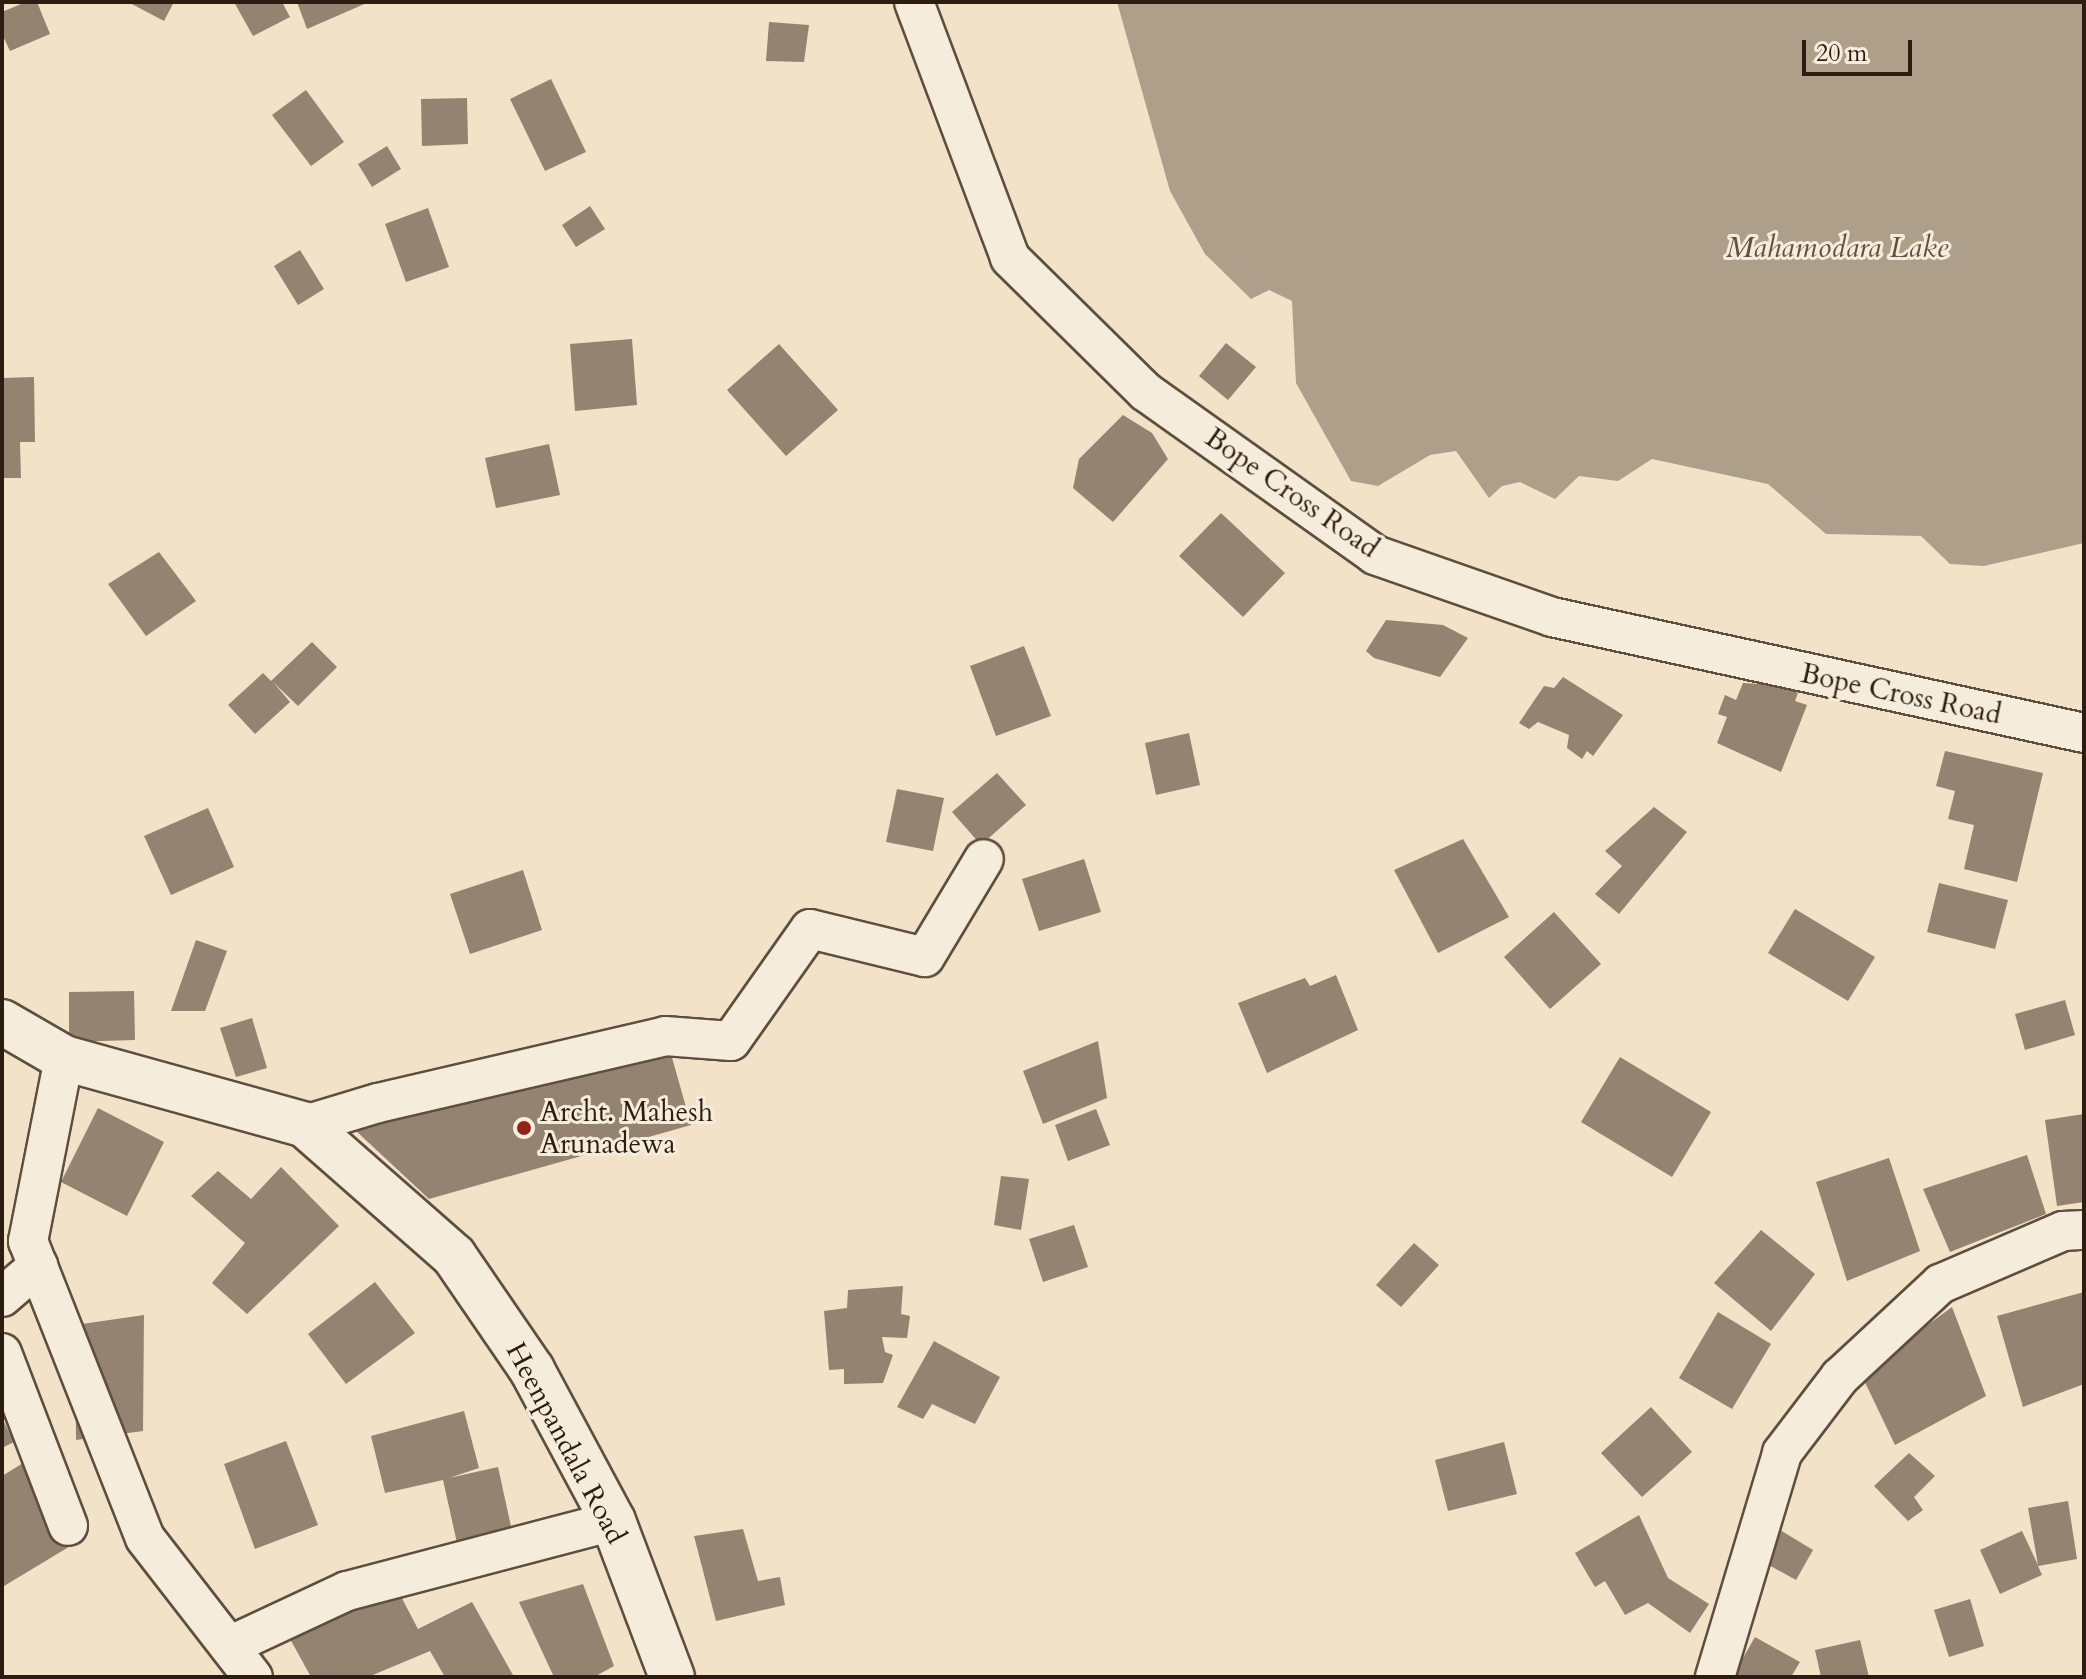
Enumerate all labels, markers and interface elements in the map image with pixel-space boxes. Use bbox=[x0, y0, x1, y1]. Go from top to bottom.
scale bar bbox=[1806, 24, 1916, 74]
text: 20 m bbox=[1816, 37, 1867, 70]
water label: Mahamodara Lake bbox=[1726, 230, 1948, 266]
street label: Bope Cross Road bbox=[1199, 421, 1385, 565]
street label: Bope Cross Road bbox=[1798, 656, 2004, 732]
place label: Archt. Mahesh Arunadewa bbox=[540, 1095, 713, 1161]
marker: Archt. Mahesh Arunadewa bbox=[515, 1119, 533, 1137]
street label: Heenpandala Road bbox=[499, 1337, 633, 1549]

